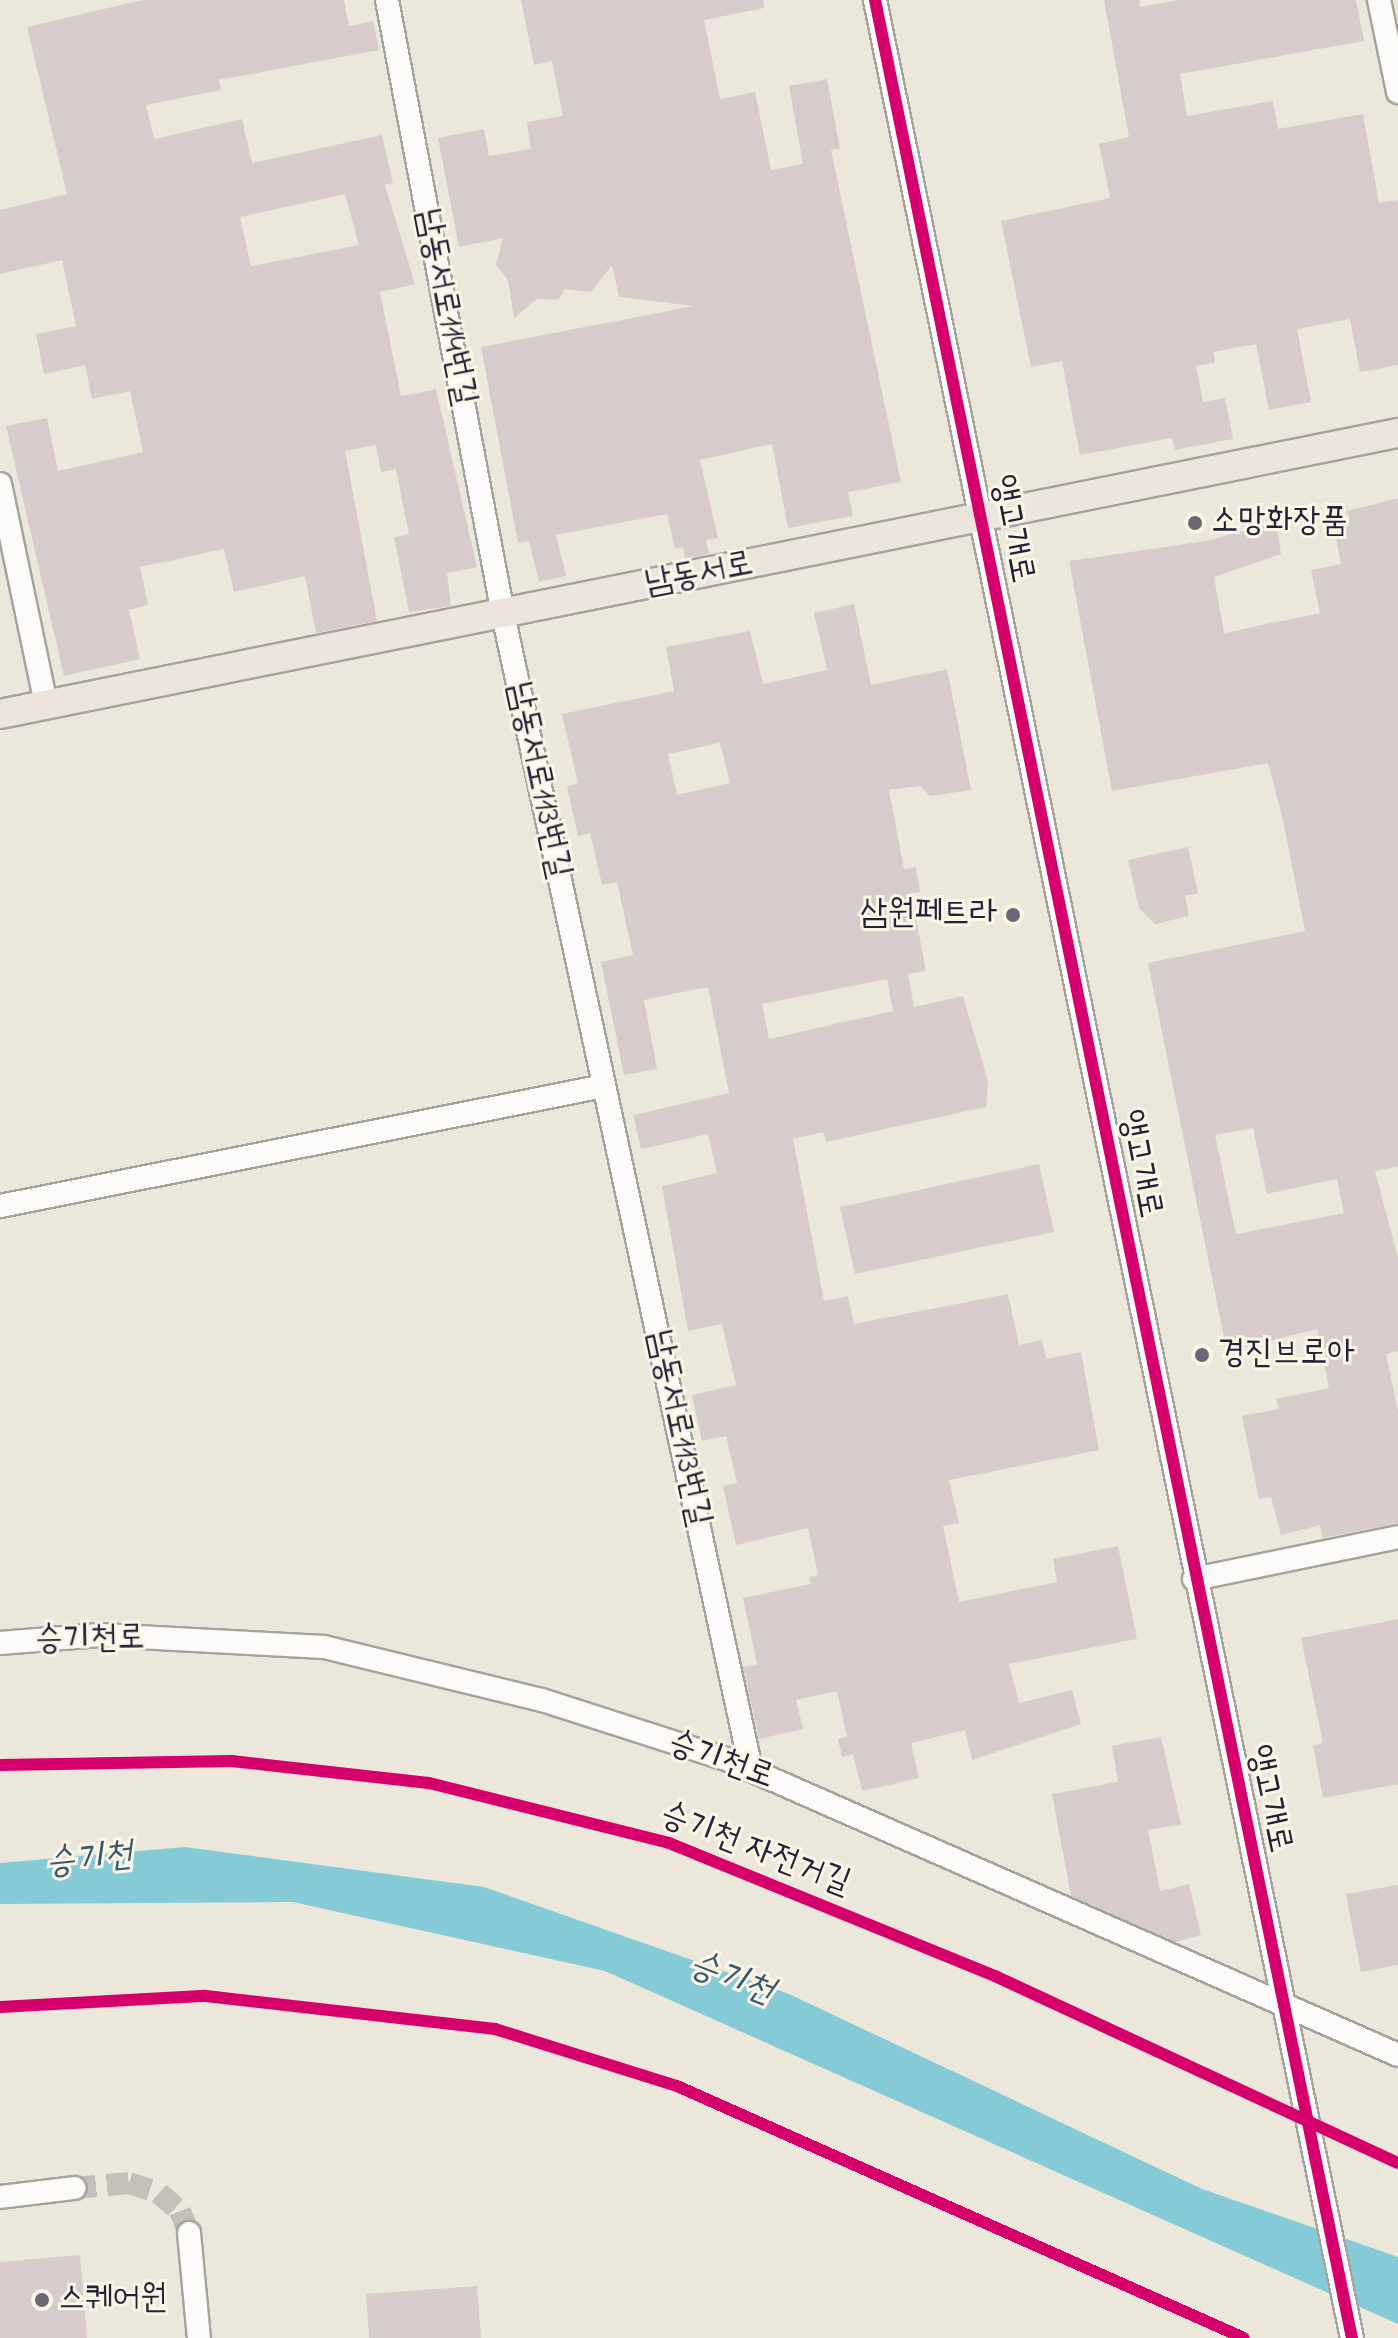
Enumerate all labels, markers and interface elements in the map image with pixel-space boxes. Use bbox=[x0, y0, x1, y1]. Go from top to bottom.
street label: 남동서로114번길 bbox=[406, 205, 484, 409]
street label: 앵고개로 bbox=[981, 471, 1041, 587]
place label: 소망화장품 bbox=[1211, 503, 1348, 543]
marker: 소망화장품 bbox=[1186, 514, 1204, 532]
street label: 남동서로 bbox=[641, 545, 757, 605]
street label: 남동서로113번길 bbox=[497, 678, 579, 882]
place label: 삼원페트라 bbox=[860, 895, 997, 935]
marker: 삼원페트라 bbox=[1004, 906, 1022, 924]
street label: 앵고개로 bbox=[1109, 1106, 1169, 1222]
street label: 남동서로113번길 bbox=[637, 1326, 719, 1530]
place label: 경진브로아 bbox=[1218, 1335, 1355, 1375]
marker: 경진브로아 bbox=[1193, 1346, 1211, 1364]
street label: 승기천로 bbox=[35, 1619, 145, 1661]
street label: 승기천로 bbox=[663, 1723, 779, 1799]
street label: 앵고개로 bbox=[1237, 1741, 1299, 1857]
street label: 승기천 자전거길 bbox=[654, 1795, 856, 1905]
water label: 승기천 bbox=[44, 1834, 134, 1886]
water label: 승기천 bbox=[683, 1943, 779, 2015]
place label: 스퀘어원 bbox=[58, 2280, 167, 2320]
marker: 스퀘어원 bbox=[33, 2291, 51, 2309]

